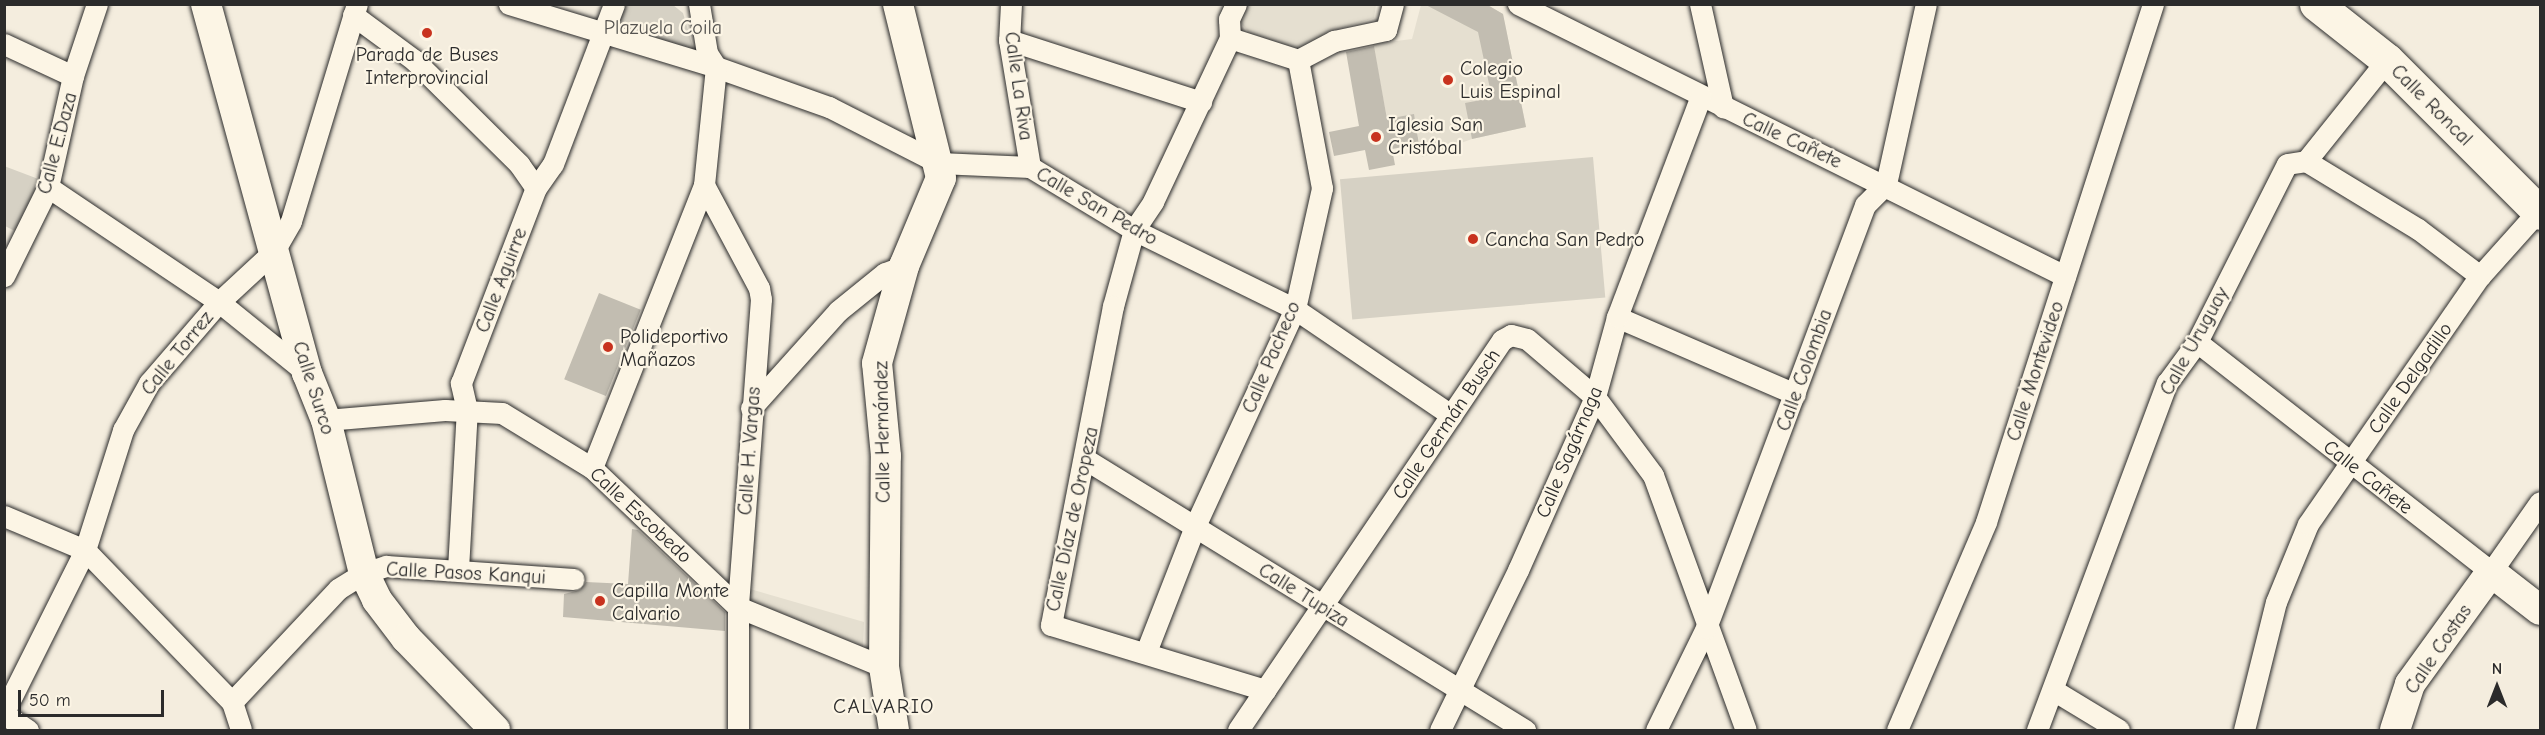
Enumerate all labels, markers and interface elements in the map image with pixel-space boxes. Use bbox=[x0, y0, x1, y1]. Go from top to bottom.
park label: Plazuela Coila bbox=[604, 15, 722, 39]
marker: Parada de Buses Interprovincial bbox=[420, 26, 434, 40]
street label: Calle La Riva bbox=[999, 30, 1039, 142]
place label: Parada de Buses Interprovincial bbox=[356, 42, 498, 89]
place label: Colegio Luis Espinal bbox=[1460, 56, 1561, 103]
street label: Calle Roncal bbox=[2386, 59, 2478, 151]
marker: Colegio Luis Espinal bbox=[1441, 73, 1455, 87]
street label: Calle E.Daza bbox=[32, 89, 82, 197]
street label: Calle Cañete bbox=[1738, 107, 1846, 173]
place label: Iglesia San Cristóbal bbox=[1388, 113, 1483, 160]
marker: Iglesia San Cristóbal bbox=[1369, 130, 1383, 144]
street label: Calle San Pedro bbox=[1032, 162, 1162, 250]
street label: Calle Aguirre bbox=[470, 224, 532, 336]
place label: Cancha San Pedro bbox=[1485, 227, 1644, 251]
marker: Cancha San Pedro bbox=[1466, 232, 1480, 246]
street label: Calle Uruguay bbox=[2154, 283, 2234, 399]
street label: Calle Pacheco bbox=[1237, 297, 1305, 417]
street label: Calle Montevideo bbox=[2001, 298, 2069, 444]
street label: Calle Torrez bbox=[136, 306, 218, 400]
street label: Calle Colombia bbox=[1771, 306, 1837, 434]
street label: Calle Delgadillo bbox=[2363, 318, 2457, 438]
place label: Polideportivo Mañazos bbox=[620, 324, 728, 371]
street label: Calle Surco bbox=[288, 338, 340, 438]
marker: Polideportivo Mañazos bbox=[601, 340, 615, 354]
street label: Calle Germán Busch bbox=[1387, 344, 1505, 504]
street label: Calle Hernández bbox=[869, 361, 895, 503]
street label: Calle Sagárnaga bbox=[1530, 383, 1608, 521]
street label: Calle H. Vargas bbox=[733, 386, 765, 516]
street label: Calle Díaz de Oropeza bbox=[1041, 424, 1103, 614]
street label: Calle Cañete bbox=[2318, 435, 2418, 519]
street label: Calle Escobedo bbox=[585, 462, 697, 568]
street label: Calle Pasos Kanqui bbox=[385, 557, 547, 589]
street label: Calle Tupiza bbox=[1254, 558, 1354, 632]
place label: Capilla Monte Calvario bbox=[612, 578, 729, 625]
marker: Capilla Monte Calvario bbox=[593, 594, 607, 608]
street label: Calle Costas bbox=[2399, 600, 2477, 698]
north arrow bbox=[2467, 657, 2527, 717]
text: N bbox=[2492, 660, 2502, 678]
scale bar bbox=[21, 678, 166, 716]
text: 50 m bbox=[29, 690, 71, 711]
district label: CALVARIO bbox=[833, 693, 935, 719]

